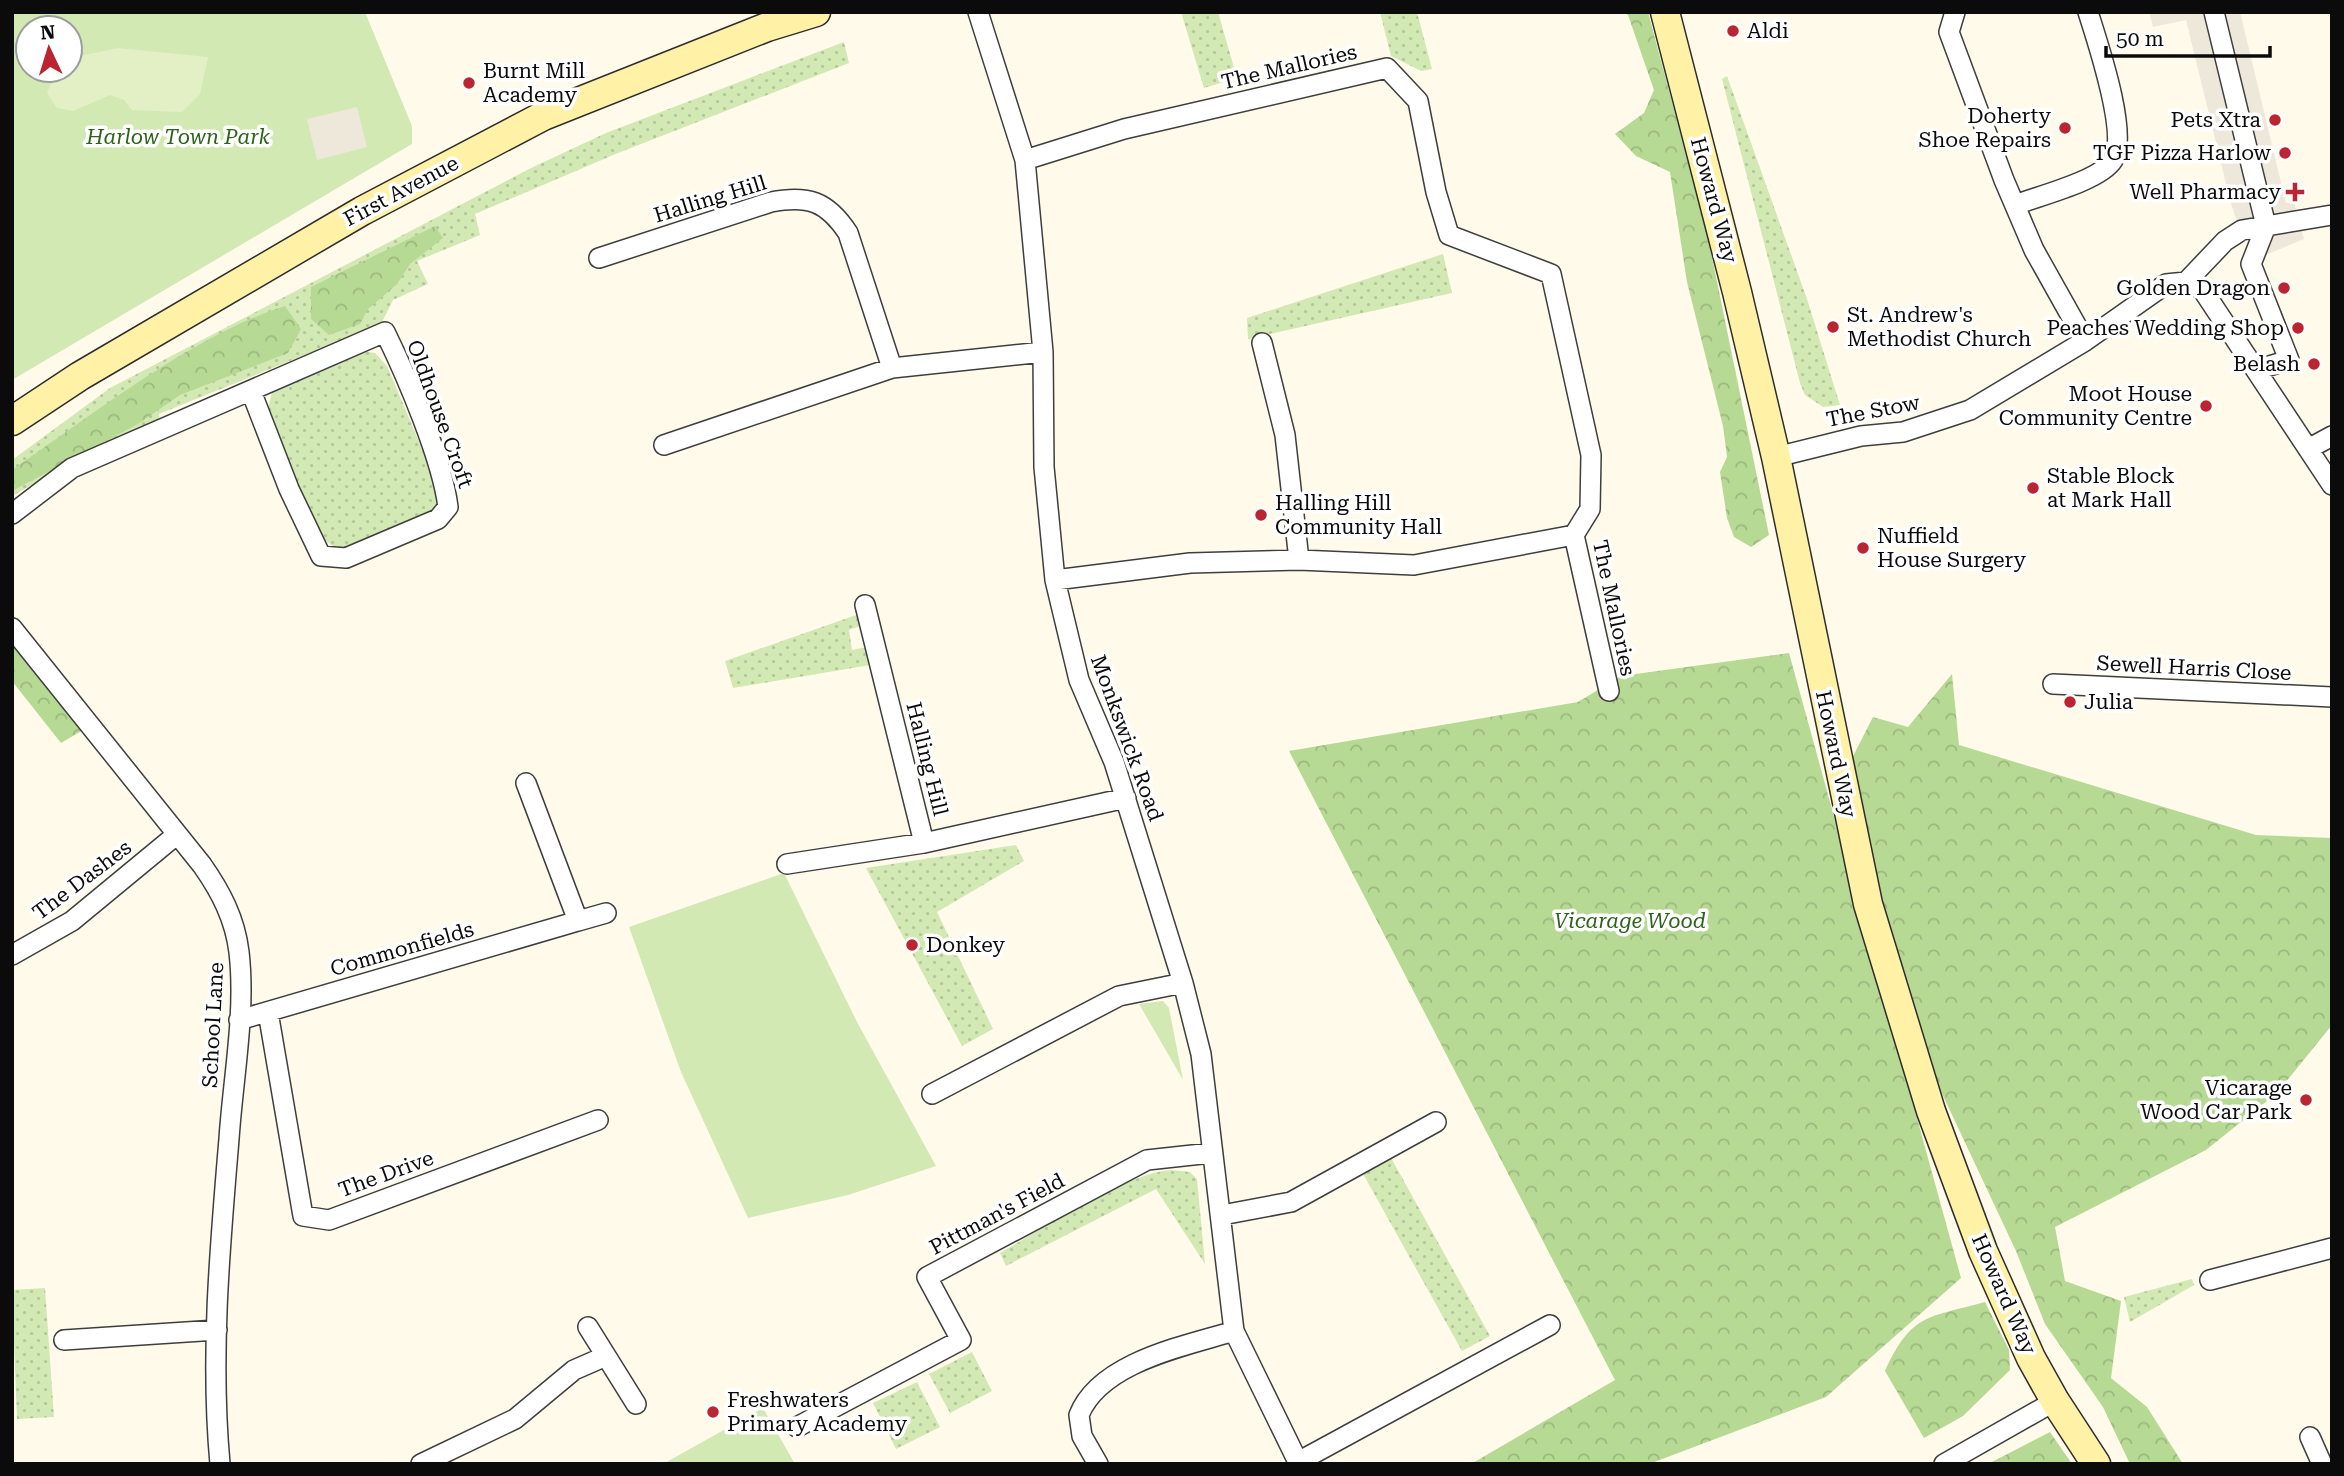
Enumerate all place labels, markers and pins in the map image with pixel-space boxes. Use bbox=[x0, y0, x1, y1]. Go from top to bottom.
place label: Aldi bbox=[1747, 19, 1789, 43]
marker: Aldi bbox=[1725, 23, 1741, 39]
place label: Burnt Mill Academy bbox=[483, 59, 585, 107]
marker: Burnt Mill Academy bbox=[461, 75, 477, 91]
place label: Doherty Shoe Repairs bbox=[1919, 104, 2052, 152]
place label: Pets Xtra bbox=[2171, 108, 2262, 132]
marker: Pets Xtra bbox=[2267, 112, 2283, 128]
marker: Doherty Shoe Repairs bbox=[2057, 120, 2073, 136]
place label: TGF Pizza Harlow bbox=[2093, 141, 2272, 165]
marker: TGF Pizza Harlow bbox=[2277, 145, 2293, 161]
place label: Well Pharmacy bbox=[2129, 180, 2282, 204]
marker: Well Pharmacy bbox=[2287, 184, 2303, 200]
place label: Golden Dragon bbox=[2116, 276, 2270, 300]
marker: Golden Dragon bbox=[2276, 280, 2292, 296]
place label: St. Andrew's Methodist Church bbox=[1847, 303, 2032, 351]
place label: Peaches Wedding Shop bbox=[2046, 316, 2284, 340]
marker: St. Andrew's Methodist Church bbox=[1825, 319, 1841, 335]
marker: Peaches Wedding Shop bbox=[2290, 320, 2306, 336]
place label: Belash bbox=[2233, 352, 2300, 376]
marker: Belash bbox=[2306, 356, 2322, 372]
place label: Moot House Community Centre bbox=[1999, 382, 2192, 430]
marker: Moot House Community Centre bbox=[2198, 398, 2214, 414]
place label: Stable Block at Mark Hall bbox=[2047, 464, 2174, 512]
marker: Stable Block at Mark Hall bbox=[2025, 480, 2041, 496]
place label: Halling Hill Community Hall bbox=[1275, 491, 1442, 539]
marker: Halling Hill Community Hall bbox=[1253, 507, 1269, 523]
place label: Nuffield House Surgery bbox=[1877, 524, 2026, 572]
marker: Nuffield House Surgery bbox=[1855, 540, 1871, 556]
place label: Julia bbox=[2084, 690, 2134, 714]
marker: Julia bbox=[2062, 694, 2078, 710]
place label: Donkey bbox=[926, 933, 1005, 957]
marker: Donkey bbox=[904, 937, 920, 953]
place label: Vicarage Wood Car Park bbox=[2140, 1076, 2292, 1124]
marker: Vicarage Wood Car Park bbox=[2298, 1092, 2314, 1108]
place label: Freshwaters Primary Academy bbox=[727, 1388, 908, 1436]
marker: Freshwaters Primary Academy bbox=[705, 1404, 721, 1420]

